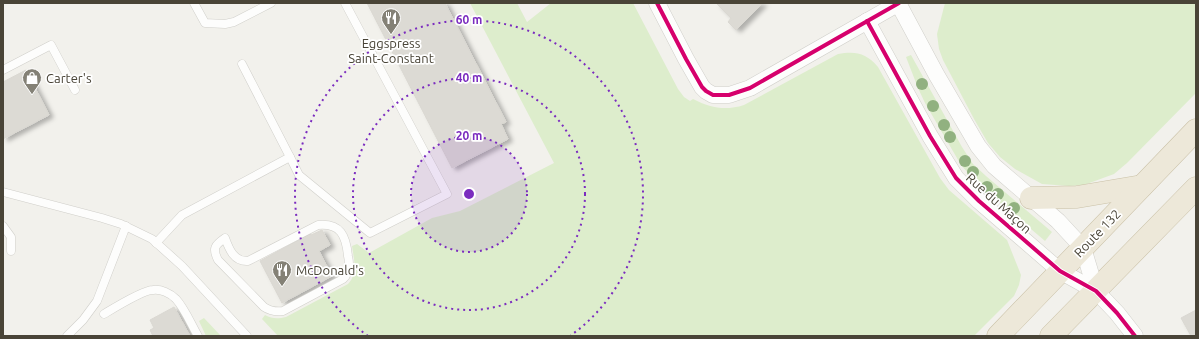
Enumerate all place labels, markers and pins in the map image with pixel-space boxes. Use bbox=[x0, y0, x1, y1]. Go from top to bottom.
restaurant icon: Eggspress Saint-Constant bbox=[380, 7, 402, 35]
place label: Eggspress Saint-Constant bbox=[348, 36, 434, 65]
shop icon: Carter's bbox=[21, 67, 43, 95]
place label: Carter's bbox=[46, 71, 92, 85]
centre of rings bbox=[462, 187, 476, 201]
restaurant icon: McDonald's bbox=[271, 259, 293, 287]
place label: McDonald's bbox=[296, 263, 364, 277]

